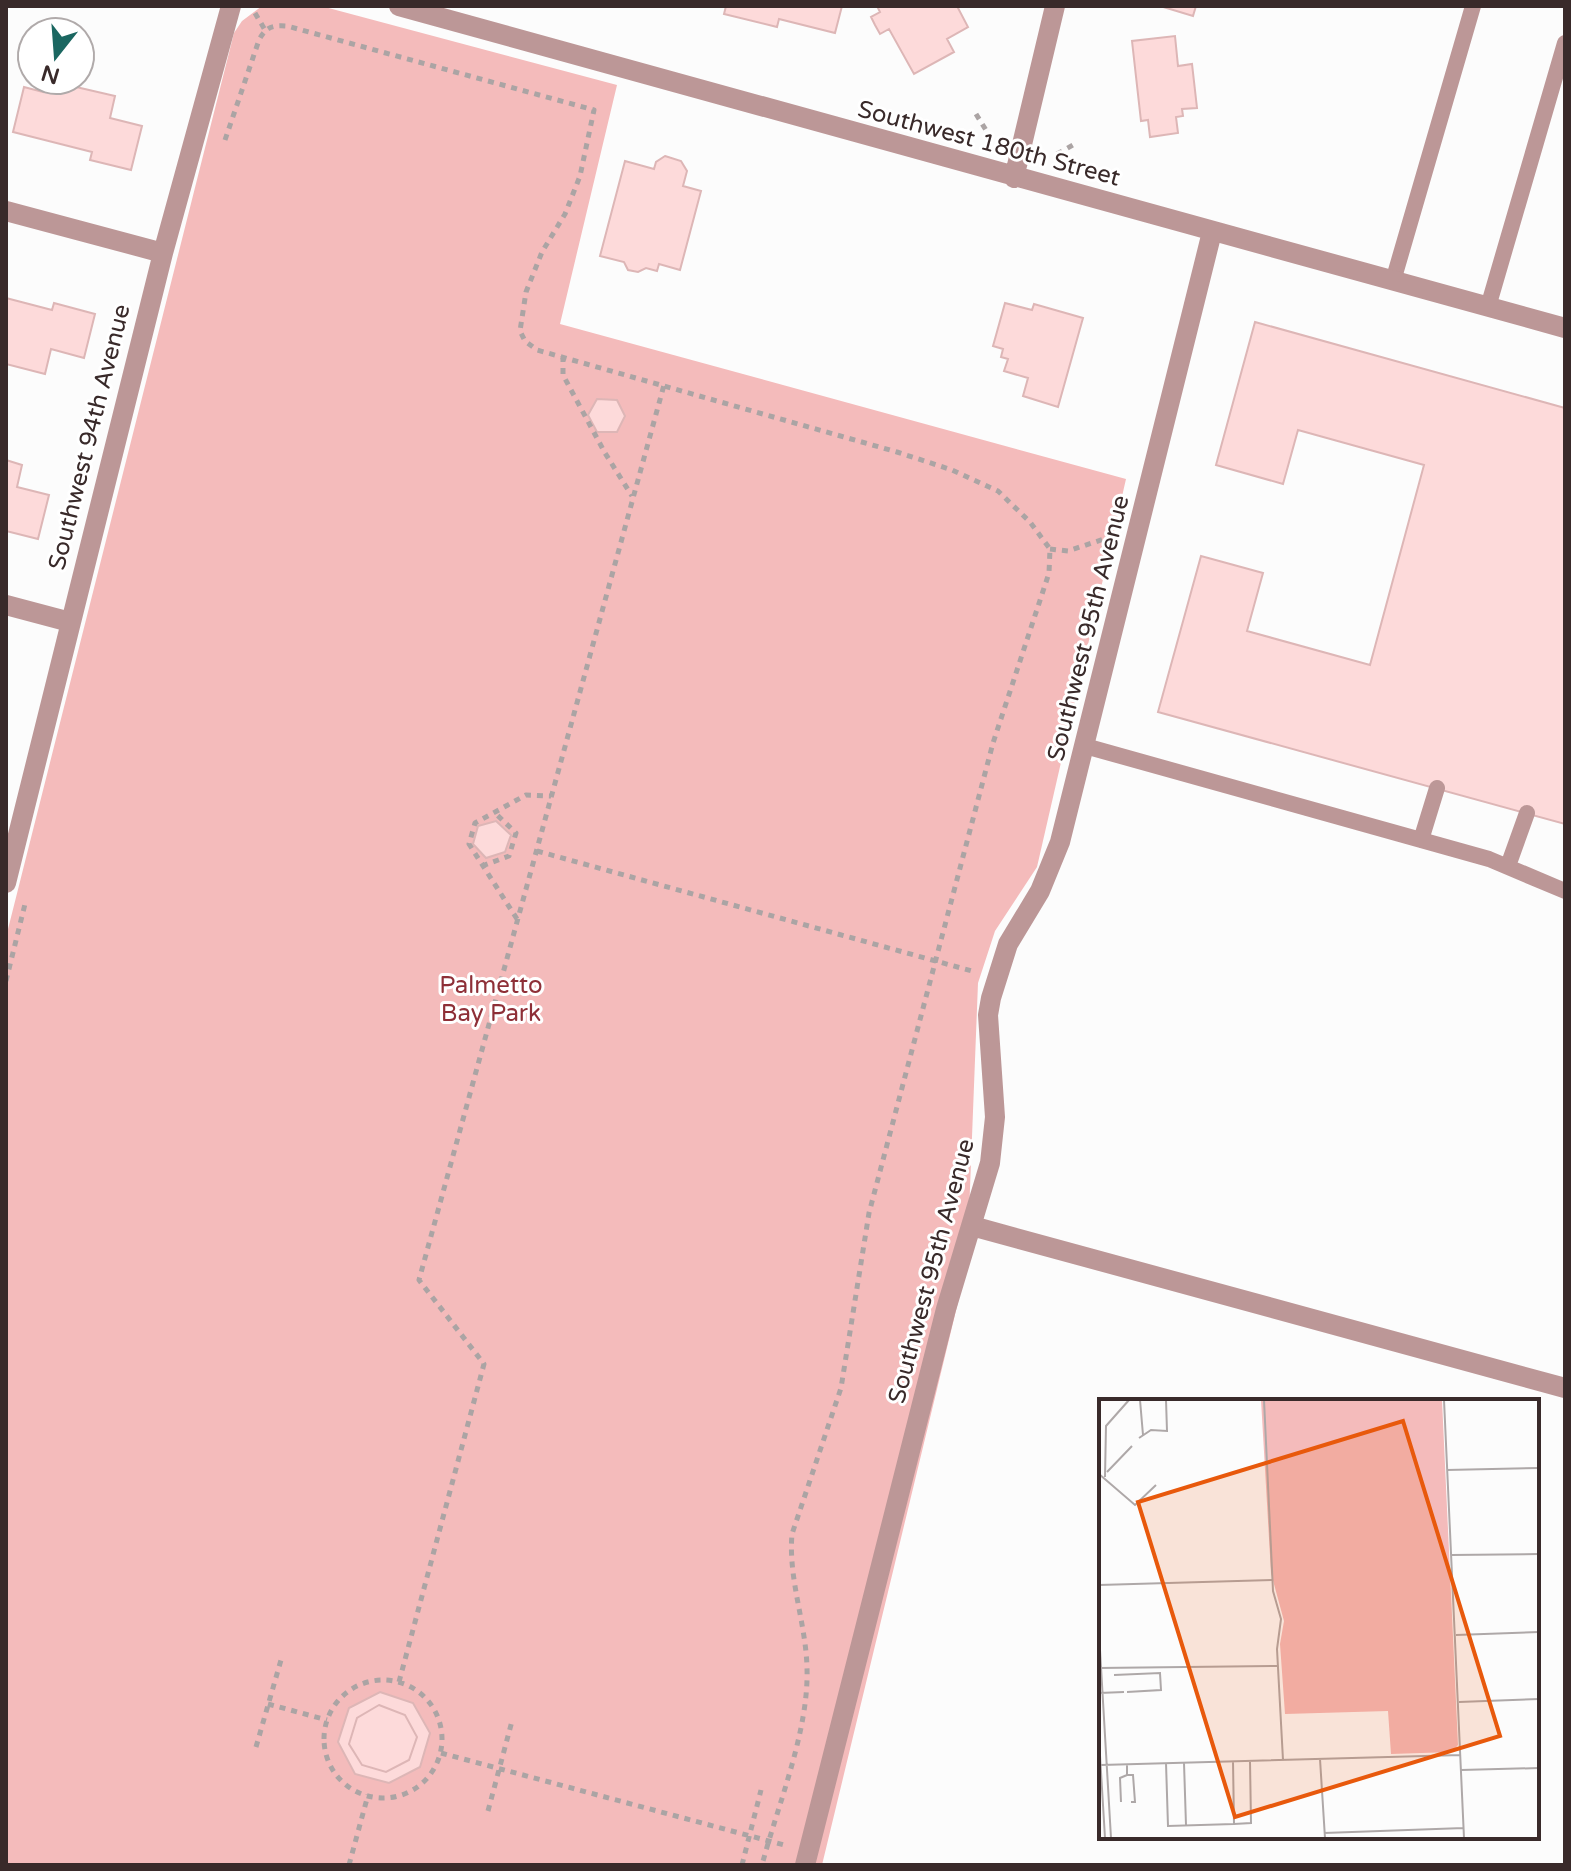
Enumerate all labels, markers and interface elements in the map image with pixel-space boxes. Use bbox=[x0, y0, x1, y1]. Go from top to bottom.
north arrow bbox=[16, 16, 96, 96]
text: N bbox=[38, 59, 63, 89]
street label: Southwest 180th Street bbox=[854, 94, 1123, 193]
street label: Southwest 94th Avenue bbox=[42, 301, 137, 573]
street label: Southwest 95th Avenue bbox=[1041, 492, 1136, 764]
park label: Palmetto Bay Park bbox=[439, 971, 543, 1028]
street label: Southwest 95th Avenue bbox=[882, 1136, 981, 1407]
inset map bbox=[1099, 1399, 1539, 1839]

